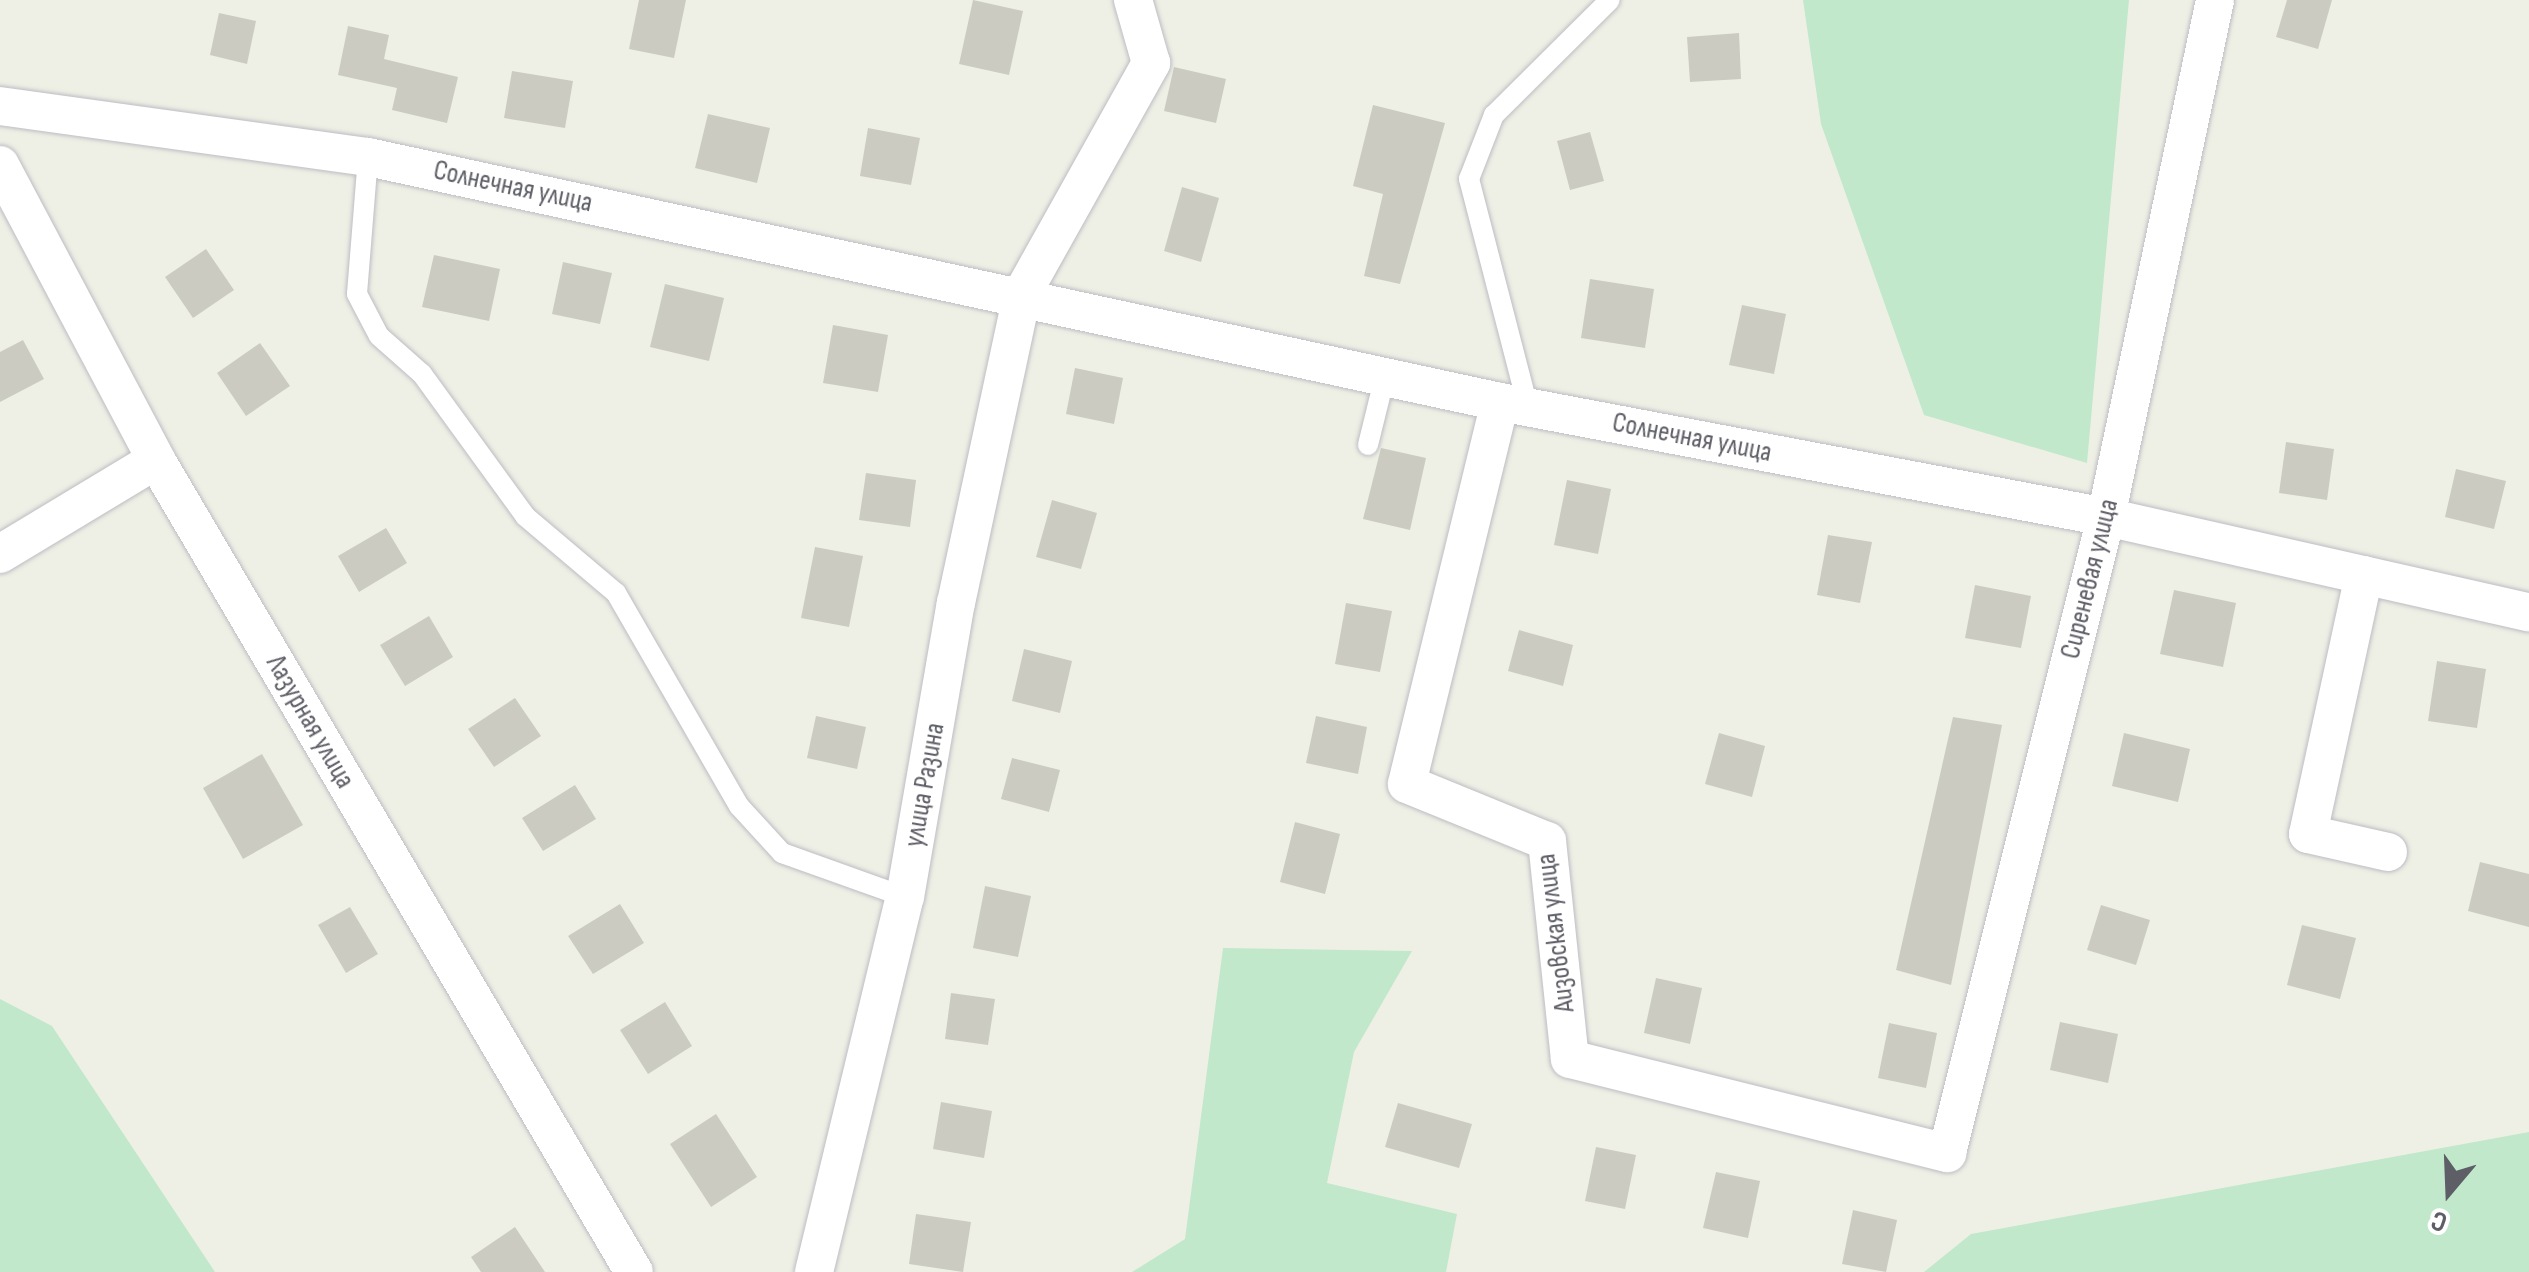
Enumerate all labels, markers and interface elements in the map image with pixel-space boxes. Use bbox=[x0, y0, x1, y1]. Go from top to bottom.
street label: Солнечная улица bbox=[430, 154, 596, 220]
street label: Солнечная улица bbox=[1609, 406, 1775, 470]
street label: Сиреневая улица bbox=[2054, 496, 2126, 662]
street label: Лазурная улица bbox=[258, 649, 362, 795]
street label: улица Разина bbox=[898, 720, 952, 850]
street label: Аизовская улица bbox=[1530, 852, 1582, 1014]
north arrow bbox=[2399, 1142, 2499, 1242]
text: С bbox=[2427, 1203, 2451, 1239]

